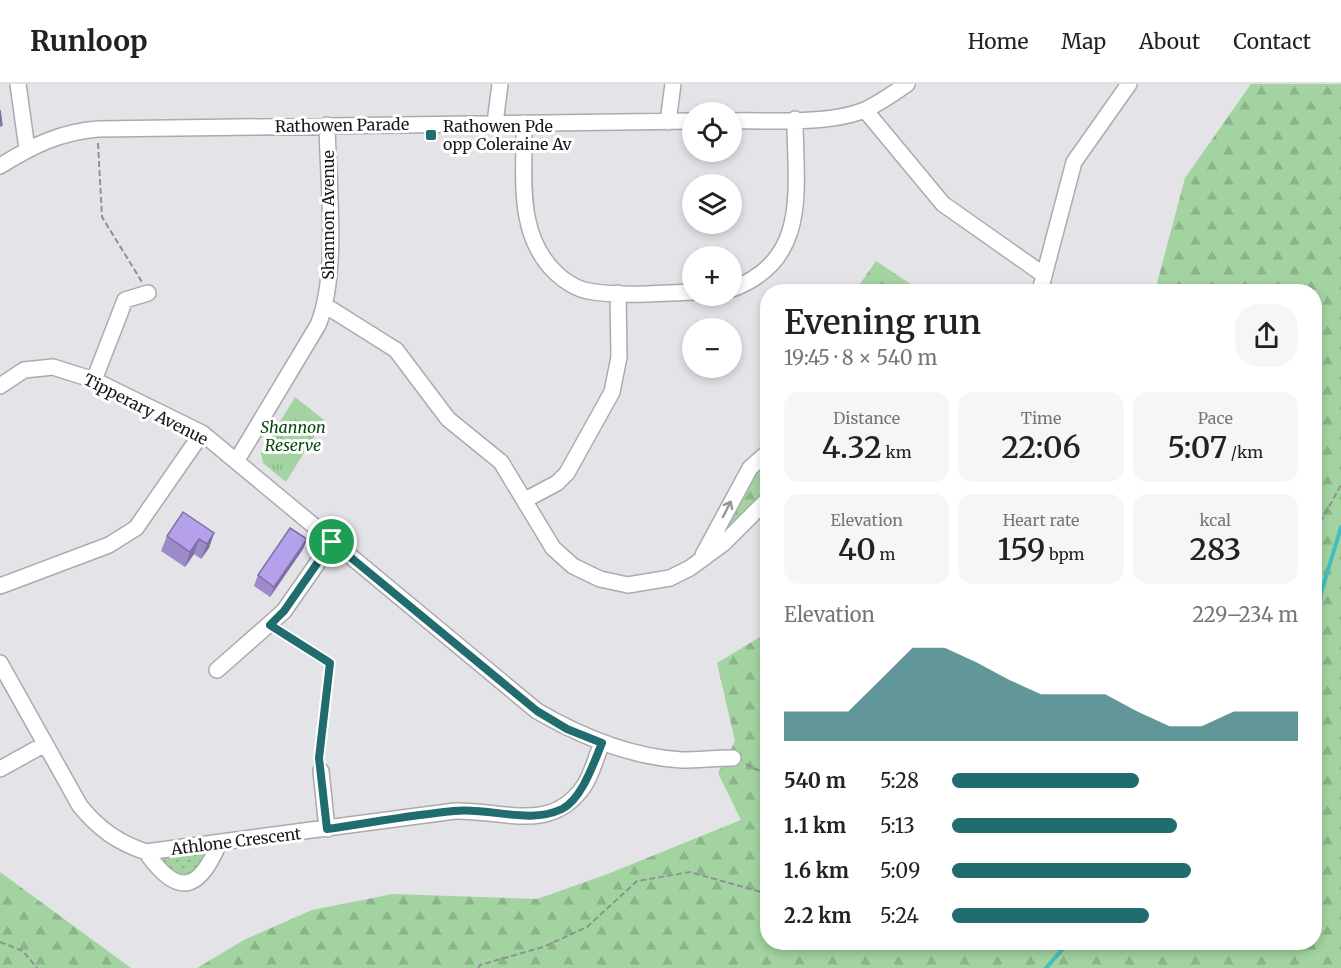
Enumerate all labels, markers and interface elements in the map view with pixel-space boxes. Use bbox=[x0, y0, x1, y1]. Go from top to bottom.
text: Runloop bbox=[30, 23, 148, 59]
text: Home bbox=[968, 28, 1028, 55]
text: Map bbox=[1061, 28, 1106, 55]
text: About bbox=[1139, 28, 1200, 55]
text: Contact bbox=[1233, 28, 1311, 55]
map controls bbox=[682, 102, 742, 378]
button: locate bbox=[682, 102, 742, 162]
street label: Rathowen Parade bbox=[275, 114, 409, 136]
place label: Rathowen Pde opp Coleraine Av bbox=[443, 116, 572, 154]
marker: Rathowen Pde opp Coleraine Av bbox=[424, 128, 438, 142]
street label: Shannon Avenue bbox=[318, 150, 338, 280]
button: layers bbox=[682, 174, 742, 234]
button: + bbox=[682, 246, 742, 306]
text: Evening run bbox=[784, 302, 981, 343]
button: share bbox=[1235, 304, 1298, 367]
button: − bbox=[682, 318, 742, 378]
text: 19:45 · 8 × 540 m bbox=[784, 345, 937, 370]
street label: Tipperary Avenue bbox=[80, 369, 212, 449]
text: Distance bbox=[833, 408, 900, 428]
text: Time bbox=[1021, 408, 1061, 428]
text: Pace bbox=[1198, 408, 1233, 428]
park label: Shannon Reserve bbox=[260, 417, 326, 455]
text: 4.32 bbox=[822, 428, 882, 466]
text: 22:06 bbox=[1001, 428, 1081, 466]
text: 5:07 bbox=[1168, 428, 1227, 466]
text: km bbox=[882, 442, 912, 462]
text: /km bbox=[1227, 442, 1263, 462]
one-way arrow bbox=[721, 501, 733, 518]
text: Elevation bbox=[830, 510, 903, 530]
text: Heart rate bbox=[1003, 510, 1079, 530]
text: kcal bbox=[1200, 510, 1231, 530]
pin bbox=[306, 516, 357, 567]
icon: arrive bbox=[315, 525, 348, 558]
text: 40 bbox=[838, 530, 876, 568]
text: 159 bbox=[998, 530, 1045, 568]
text: 283 bbox=[1189, 530, 1241, 568]
text: m bbox=[876, 544, 895, 564]
text: bpm bbox=[1045, 544, 1084, 564]
text: Elevation bbox=[784, 602, 875, 627]
text: 229–234 m bbox=[1192, 602, 1298, 627]
text: 540 m bbox=[784, 768, 846, 793]
text: 5:28 bbox=[880, 768, 919, 793]
text: 1.1 km bbox=[784, 813, 846, 838]
text: 5:13 bbox=[880, 813, 915, 838]
street label: Athlone Crescent bbox=[169, 823, 303, 859]
text: 1.6 km bbox=[784, 858, 849, 883]
text: 5:09 bbox=[880, 858, 920, 883]
text: 2.2 km bbox=[784, 903, 851, 928]
text: 5:24 bbox=[880, 903, 919, 928]

